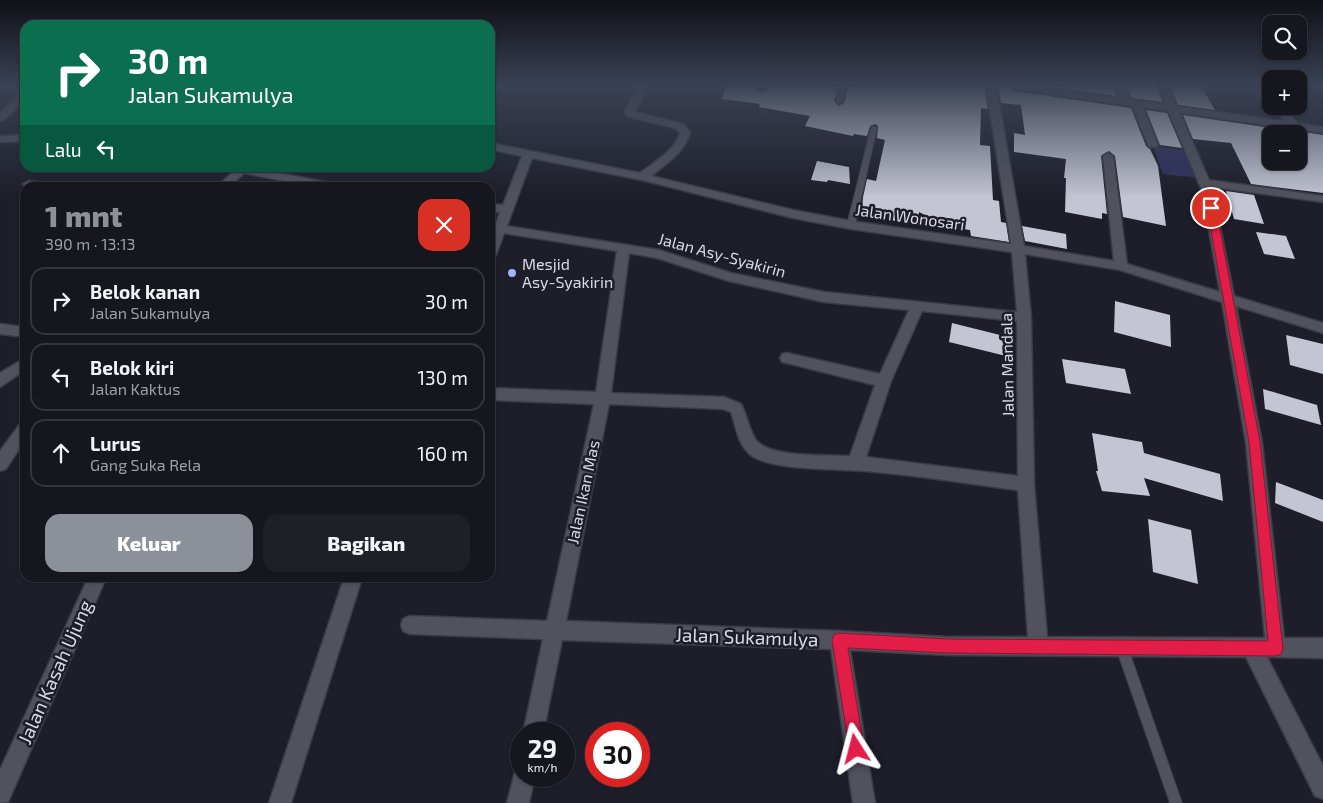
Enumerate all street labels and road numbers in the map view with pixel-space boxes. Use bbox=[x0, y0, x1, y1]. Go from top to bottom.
street label: Jalan Wonosari bbox=[854, 199, 966, 234]
street label: Jalan Asy-Syakirin bbox=[656, 228, 788, 281]
street label: Jalan Mandala bbox=[996, 313, 1017, 417]
street label: Jalan Ikan Mas bbox=[562, 438, 603, 545]
street label: Jalan Kasah Ujung bbox=[12, 596, 97, 747]
street label: Jalan Sukamulya bbox=[675, 623, 819, 650]

